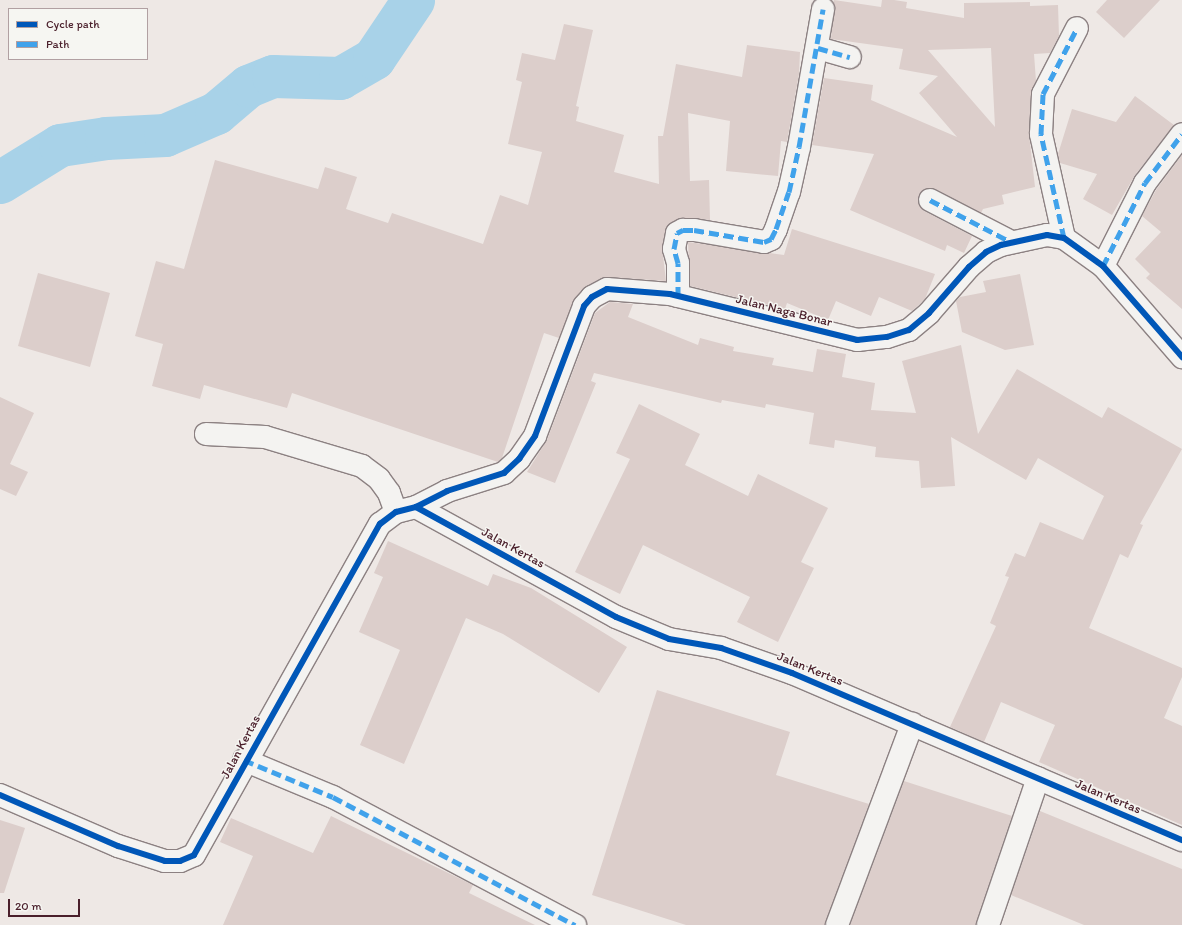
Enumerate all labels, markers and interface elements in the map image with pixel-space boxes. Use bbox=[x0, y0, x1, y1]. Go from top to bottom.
legend bbox=[8, 8, 148, 60]
text: Cycle path bbox=[46, 17, 100, 31]
text: Path bbox=[46, 37, 69, 51]
street label: Jalan Naga Bonar bbox=[735, 292, 833, 330]
street label: Jalan Kertas bbox=[479, 524, 547, 572]
street label: Jalan Kertas bbox=[775, 649, 845, 689]
street label: Jalan Kertas bbox=[218, 713, 264, 781]
street label: Jalan Kertas bbox=[1073, 776, 1143, 818]
scale bar bbox=[10, 891, 82, 917]
text: 20 m bbox=[15, 899, 42, 913]

